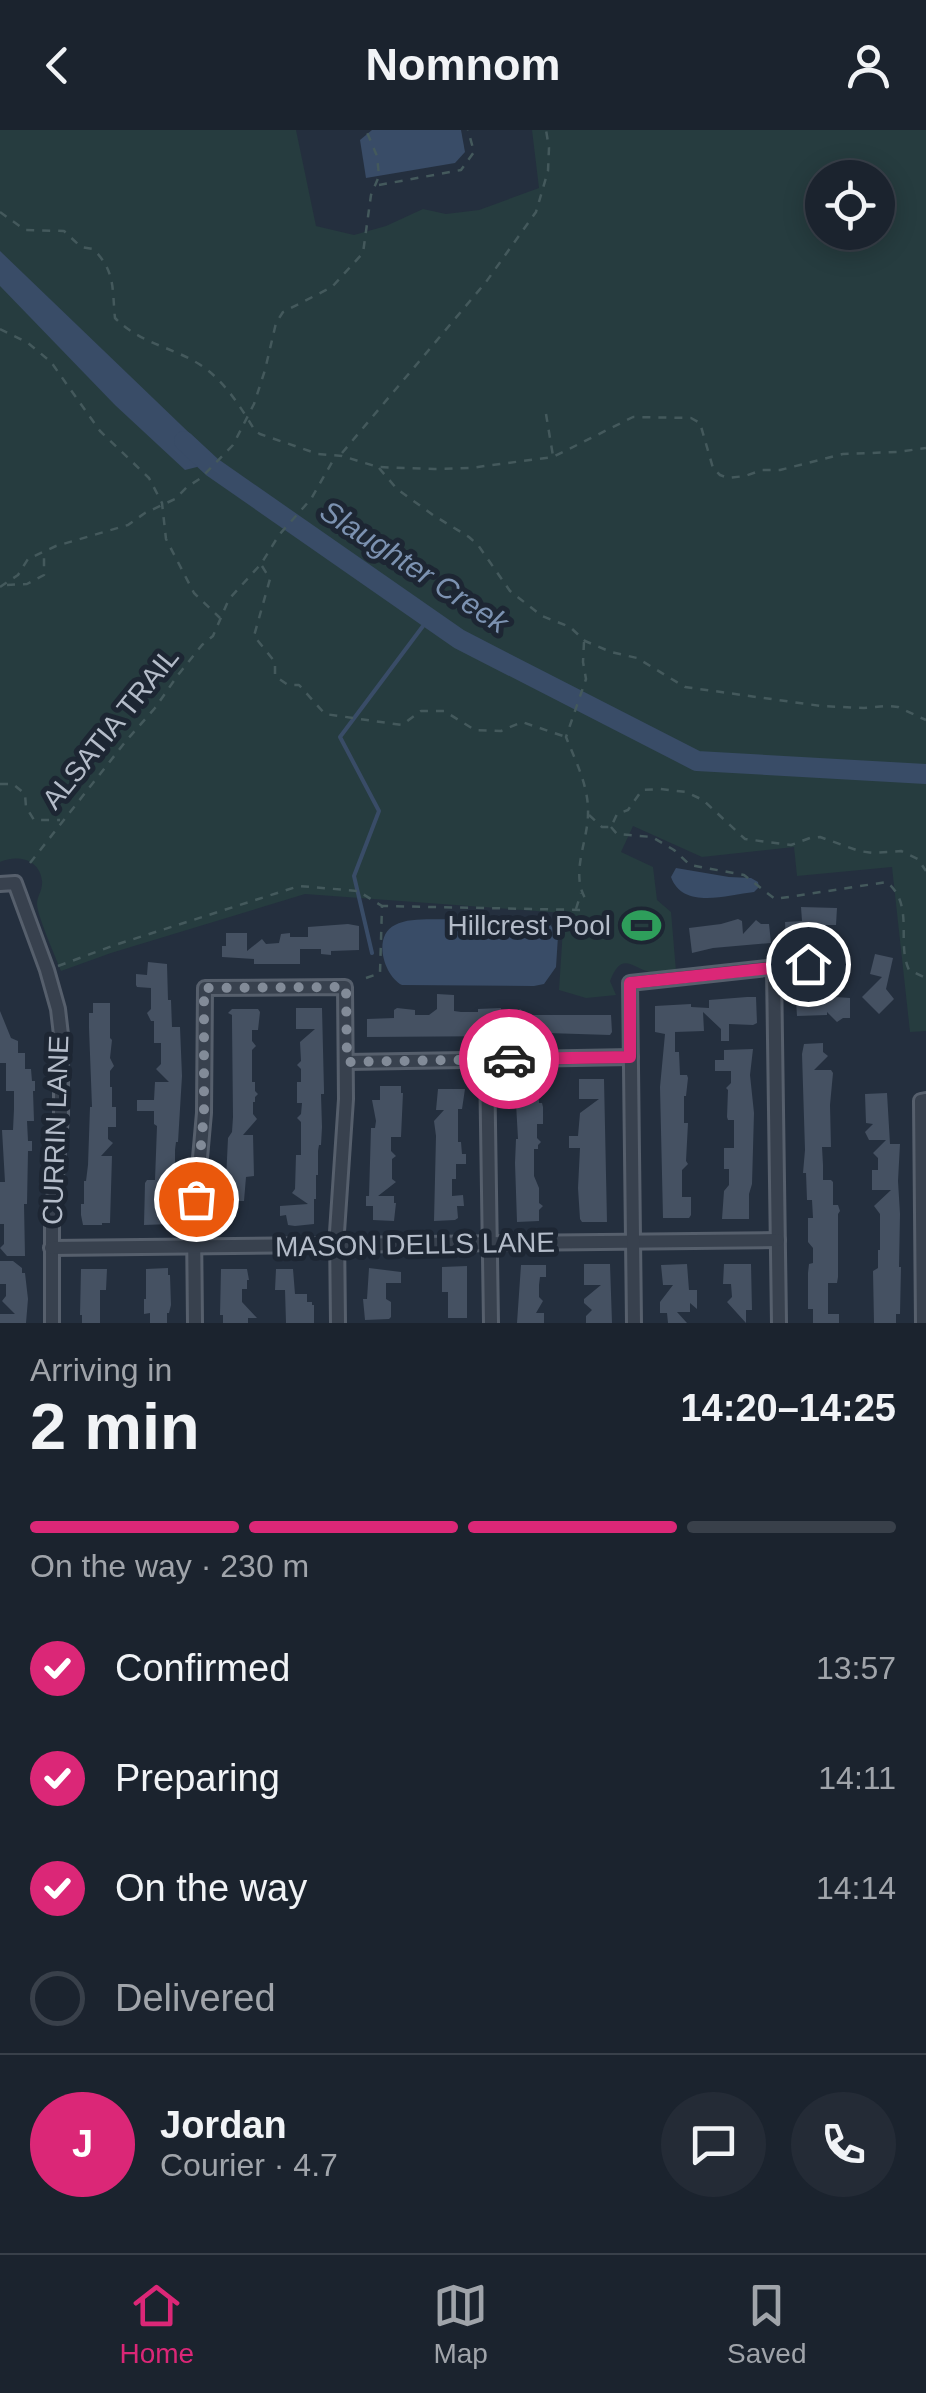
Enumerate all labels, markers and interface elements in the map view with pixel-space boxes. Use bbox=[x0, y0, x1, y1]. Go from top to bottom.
icon: back bbox=[30, 38, 85, 93]
icon: person bbox=[841, 38, 896, 93]
text: Nomnom bbox=[366, 39, 561, 90]
map controls bbox=[805, 160, 895, 250]
button: locate bbox=[805, 160, 895, 250]
water label: Slaughter Creek bbox=[314, 494, 516, 641]
street label: ALSATIA TRAIL bbox=[36, 642, 185, 815]
sports icon: Hillcrest Pool bbox=[620, 904, 662, 946]
place label: Hillcrest Pool bbox=[448, 910, 611, 941]
pin bbox=[766, 922, 851, 1007]
icon: home bbox=[781, 937, 836, 992]
courier bbox=[459, 1009, 559, 1109]
icon: car bbox=[482, 1032, 537, 1087]
street label: CURRIN LANE bbox=[37, 1035, 74, 1225]
pin bbox=[154, 1157, 239, 1242]
icon: bag bbox=[169, 1172, 224, 1227]
street label: MASON DELLS LANE bbox=[275, 1227, 555, 1262]
text: Arriving in bbox=[30, 1352, 172, 1388]
text: 14:20–14:25 bbox=[680, 1387, 896, 1429]
text: 2 min bbox=[30, 1390, 200, 1463]
text: On the way · 230 m bbox=[30, 1548, 309, 1584]
icon: check bbox=[30, 1641, 85, 1696]
text: Confirmed bbox=[115, 1647, 290, 1689]
text: 13:57 bbox=[816, 1650, 896, 1686]
icon: check bbox=[30, 1751, 85, 1806]
text: Preparing bbox=[115, 1757, 280, 1799]
text: 14:11 bbox=[818, 1760, 896, 1796]
icon: check bbox=[30, 1861, 85, 1916]
text: On the way bbox=[115, 1867, 307, 1909]
text: 14:14 bbox=[816, 1870, 896, 1906]
text: Delivered bbox=[115, 1977, 276, 2019]
button: chat bbox=[661, 2092, 766, 2197]
button: phone bbox=[791, 2092, 896, 2197]
text: Jordan bbox=[160, 2104, 287, 2146]
text: J bbox=[72, 2123, 93, 2165]
text: Courier · 4.7 bbox=[160, 2147, 338, 2183]
tab: Home bbox=[119, 2278, 194, 2370]
tab: Map bbox=[433, 2278, 488, 2370]
tab: Saved bbox=[727, 2278, 806, 2370]

